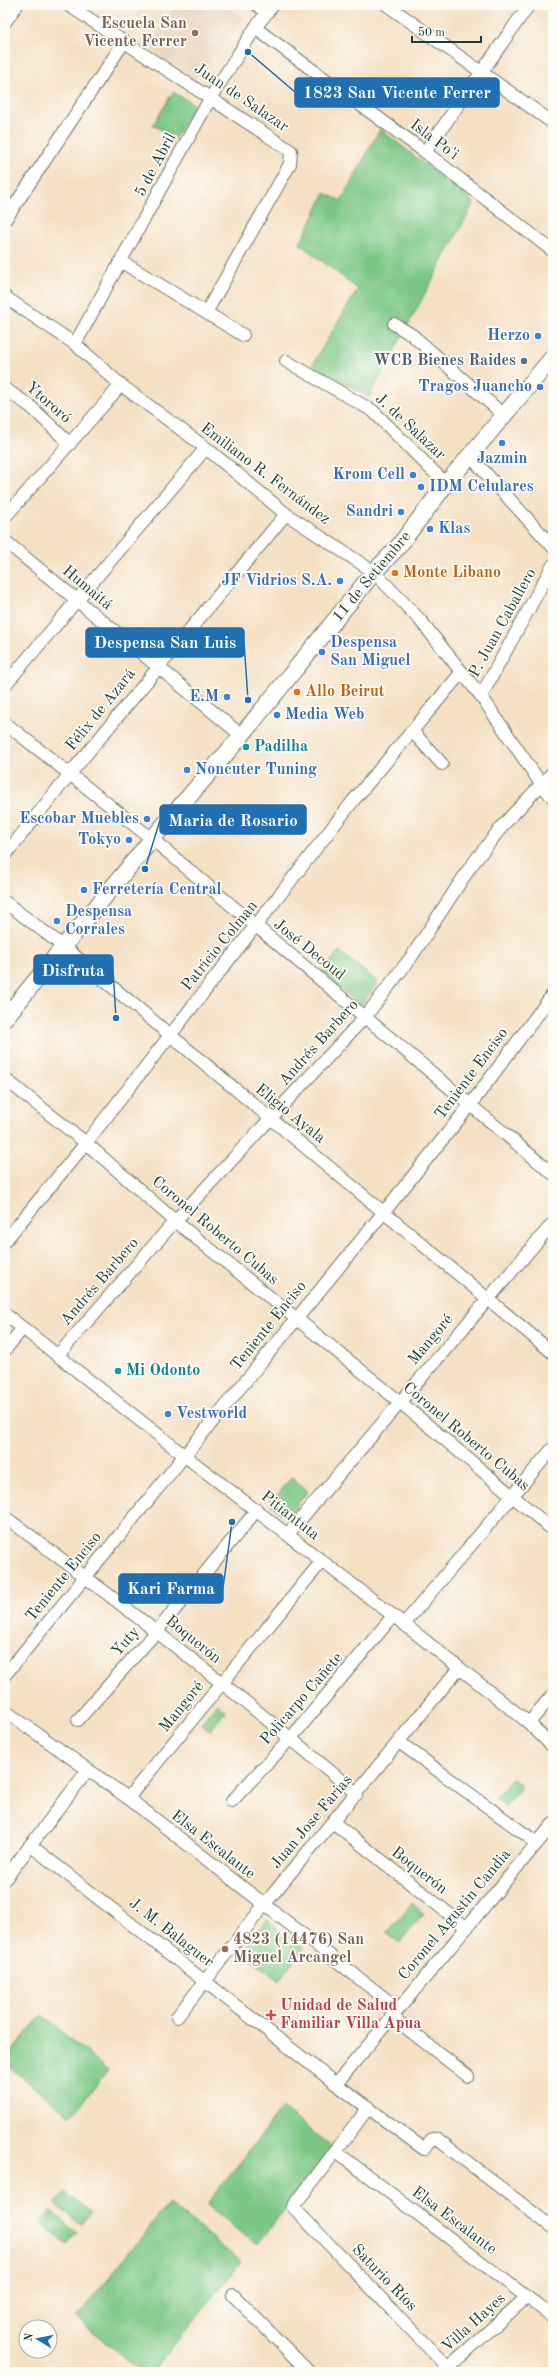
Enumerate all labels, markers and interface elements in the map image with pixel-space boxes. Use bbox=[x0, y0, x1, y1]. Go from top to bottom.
place label: Escuela San Vicente Ferrer bbox=[83, 16, 187, 50]
scale bar bbox=[412, 18, 481, 44]
text: 50 m bbox=[418, 26, 445, 39]
marker: Escuela San Vicente Ferrer bbox=[190, 28, 200, 38]
street label: Juan de Salazar bbox=[191, 61, 291, 136]
callout: 1823 San Vicente Ferrer bbox=[295, 78, 499, 107]
text: 1823 San Vicente Ferrer bbox=[303, 85, 491, 102]
street label: Isla Po'i bbox=[407, 117, 461, 163]
street label: 5 de Abril bbox=[133, 131, 179, 199]
place label: Herzo bbox=[487, 328, 530, 344]
marker: Herzo bbox=[533, 331, 543, 341]
place label: WCB Bienes Raides bbox=[373, 353, 516, 369]
marker: WCB Bienes Raides bbox=[519, 356, 529, 366]
street label: Ytororó bbox=[22, 379, 74, 427]
place label: Tragos Juancho bbox=[418, 379, 532, 395]
marker: Tragos Juancho bbox=[535, 382, 545, 392]
street label: J. de Salazar bbox=[372, 391, 448, 464]
street label: Emiliano R. Fernández bbox=[197, 420, 333, 528]
marker: Jazmin bbox=[497, 438, 507, 448]
place label: Jazmin bbox=[477, 451, 527, 467]
place label: Krom Cell bbox=[332, 467, 405, 483]
marker: Krom Cell bbox=[408, 470, 418, 480]
place label: IDM Celulares bbox=[429, 479, 534, 495]
marker: IDM Celulares bbox=[416, 482, 426, 492]
place label: Sandri bbox=[346, 504, 393, 520]
marker: Sandri bbox=[396, 507, 406, 517]
place label: Klas bbox=[438, 521, 470, 537]
marker: Klas bbox=[425, 524, 435, 534]
street label: 11 de Setiembre bbox=[330, 529, 414, 625]
street label: Humaitá bbox=[59, 563, 115, 613]
place label: Monte Libano bbox=[403, 565, 501, 581]
street label: P. Juan Caballero bbox=[466, 566, 540, 680]
marker: Monte Libano bbox=[390, 568, 400, 578]
place label: JF Vidrios S.A. bbox=[221, 573, 332, 589]
marker: JF Vidrios S.A. bbox=[335, 576, 345, 586]
callout: Despensa San Luis bbox=[86, 628, 244, 657]
text: Despensa San Luis bbox=[94, 635, 236, 652]
place label: Despensa San Miguel bbox=[330, 635, 411, 669]
marker: Despensa San Miguel bbox=[317, 647, 327, 657]
street label: Félix de Azará bbox=[63, 666, 139, 754]
place label: Allo Beirut bbox=[305, 684, 385, 700]
marker: Allo Beirut bbox=[292, 687, 302, 697]
place label: E.M bbox=[189, 689, 219, 705]
marker: E.M bbox=[222, 692, 232, 702]
place label: Media Web bbox=[285, 707, 364, 723]
marker: Media Web bbox=[272, 710, 282, 720]
place label: Padilha bbox=[254, 739, 308, 755]
marker: Padilha bbox=[241, 742, 251, 752]
place label: Noncuter Tuning bbox=[195, 762, 317, 778]
marker: Noncuter Tuning bbox=[182, 765, 192, 775]
callout: Maria de Rosario bbox=[160, 805, 306, 834]
place label: Escobar Muebles bbox=[19, 811, 139, 827]
text: Maria de Rosario bbox=[168, 813, 298, 830]
marker: Escobar Muebles bbox=[142, 814, 152, 824]
place label: Tokyo bbox=[78, 832, 121, 848]
marker: Tokyo bbox=[124, 835, 134, 845]
place label: Ferretería Central bbox=[92, 882, 222, 898]
marker: Ferretería Central bbox=[79, 885, 89, 895]
street label: Patricio Colman bbox=[179, 898, 261, 994]
place label: Despensa Corrales bbox=[65, 904, 132, 938]
marker: Despensa Corrales bbox=[52, 916, 62, 926]
street label: José Decoud bbox=[270, 916, 348, 984]
callout: Disfruta bbox=[34, 955, 113, 984]
text: Disfruta bbox=[41, 963, 105, 980]
street label: Andrés Barbero bbox=[276, 997, 362, 1089]
street label: Teniente Enciso bbox=[433, 1025, 512, 1123]
street label: Eligio Ayala bbox=[252, 1081, 328, 1147]
street label: Coronel Roberto Cubas bbox=[149, 1174, 281, 1289]
street label: Andrés Barbero bbox=[58, 1235, 142, 1329]
street label: Teniente Enciso bbox=[228, 1278, 310, 1374]
street label: Mangoré bbox=[405, 1312, 457, 1368]
place label: Mi Odonto bbox=[126, 1363, 200, 1379]
marker: Mi Odonto bbox=[113, 1366, 123, 1376]
street label: Coronel Roberto Cubas bbox=[400, 1380, 532, 1495]
place label: Vestworld bbox=[176, 1406, 248, 1422]
marker: Vestworld bbox=[163, 1409, 173, 1419]
street label: Pitiantuta bbox=[258, 1488, 322, 1544]
street label: Teniente Enciso bbox=[23, 1529, 105, 1625]
callout: Kari Farma bbox=[119, 1574, 223, 1603]
text: Kari Farma bbox=[127, 1581, 215, 1598]
street label: Boquerón bbox=[162, 1613, 224, 1667]
street label: Yuty bbox=[109, 1624, 143, 1660]
street label: Policarpo Cañete bbox=[258, 1650, 346, 1748]
street label: Mangoré bbox=[157, 1678, 207, 1736]
street label: Juan Jose Farias bbox=[268, 1772, 356, 1872]
street label: Elsa Escalante bbox=[168, 1807, 258, 1883]
street label: Boquerón bbox=[388, 1844, 450, 1898]
street label: Coronel Agustin Candia bbox=[396, 1847, 514, 1983]
street label: J. M. Balaguer bbox=[126, 1895, 217, 1971]
place label: 4823 (14476) San Miguel Arcangel bbox=[233, 1931, 364, 1966]
marker: 4823 (14476) San Miguel Arcangel bbox=[220, 1944, 230, 1954]
place label: Unidad de Salud Familiar Villa Apua bbox=[280, 1998, 421, 2032]
marker: Unidad de Salud Familiar Villa Apua bbox=[265, 2009, 277, 2021]
street label: Elsa Escalante bbox=[409, 2184, 499, 2258]
street label: Saturio Ríos bbox=[348, 2242, 420, 2314]
street label: Villa Hayes bbox=[439, 2290, 509, 2355]
north arrow bbox=[18, 2319, 58, 2359]
text: N bbox=[23, 2332, 36, 2343]

